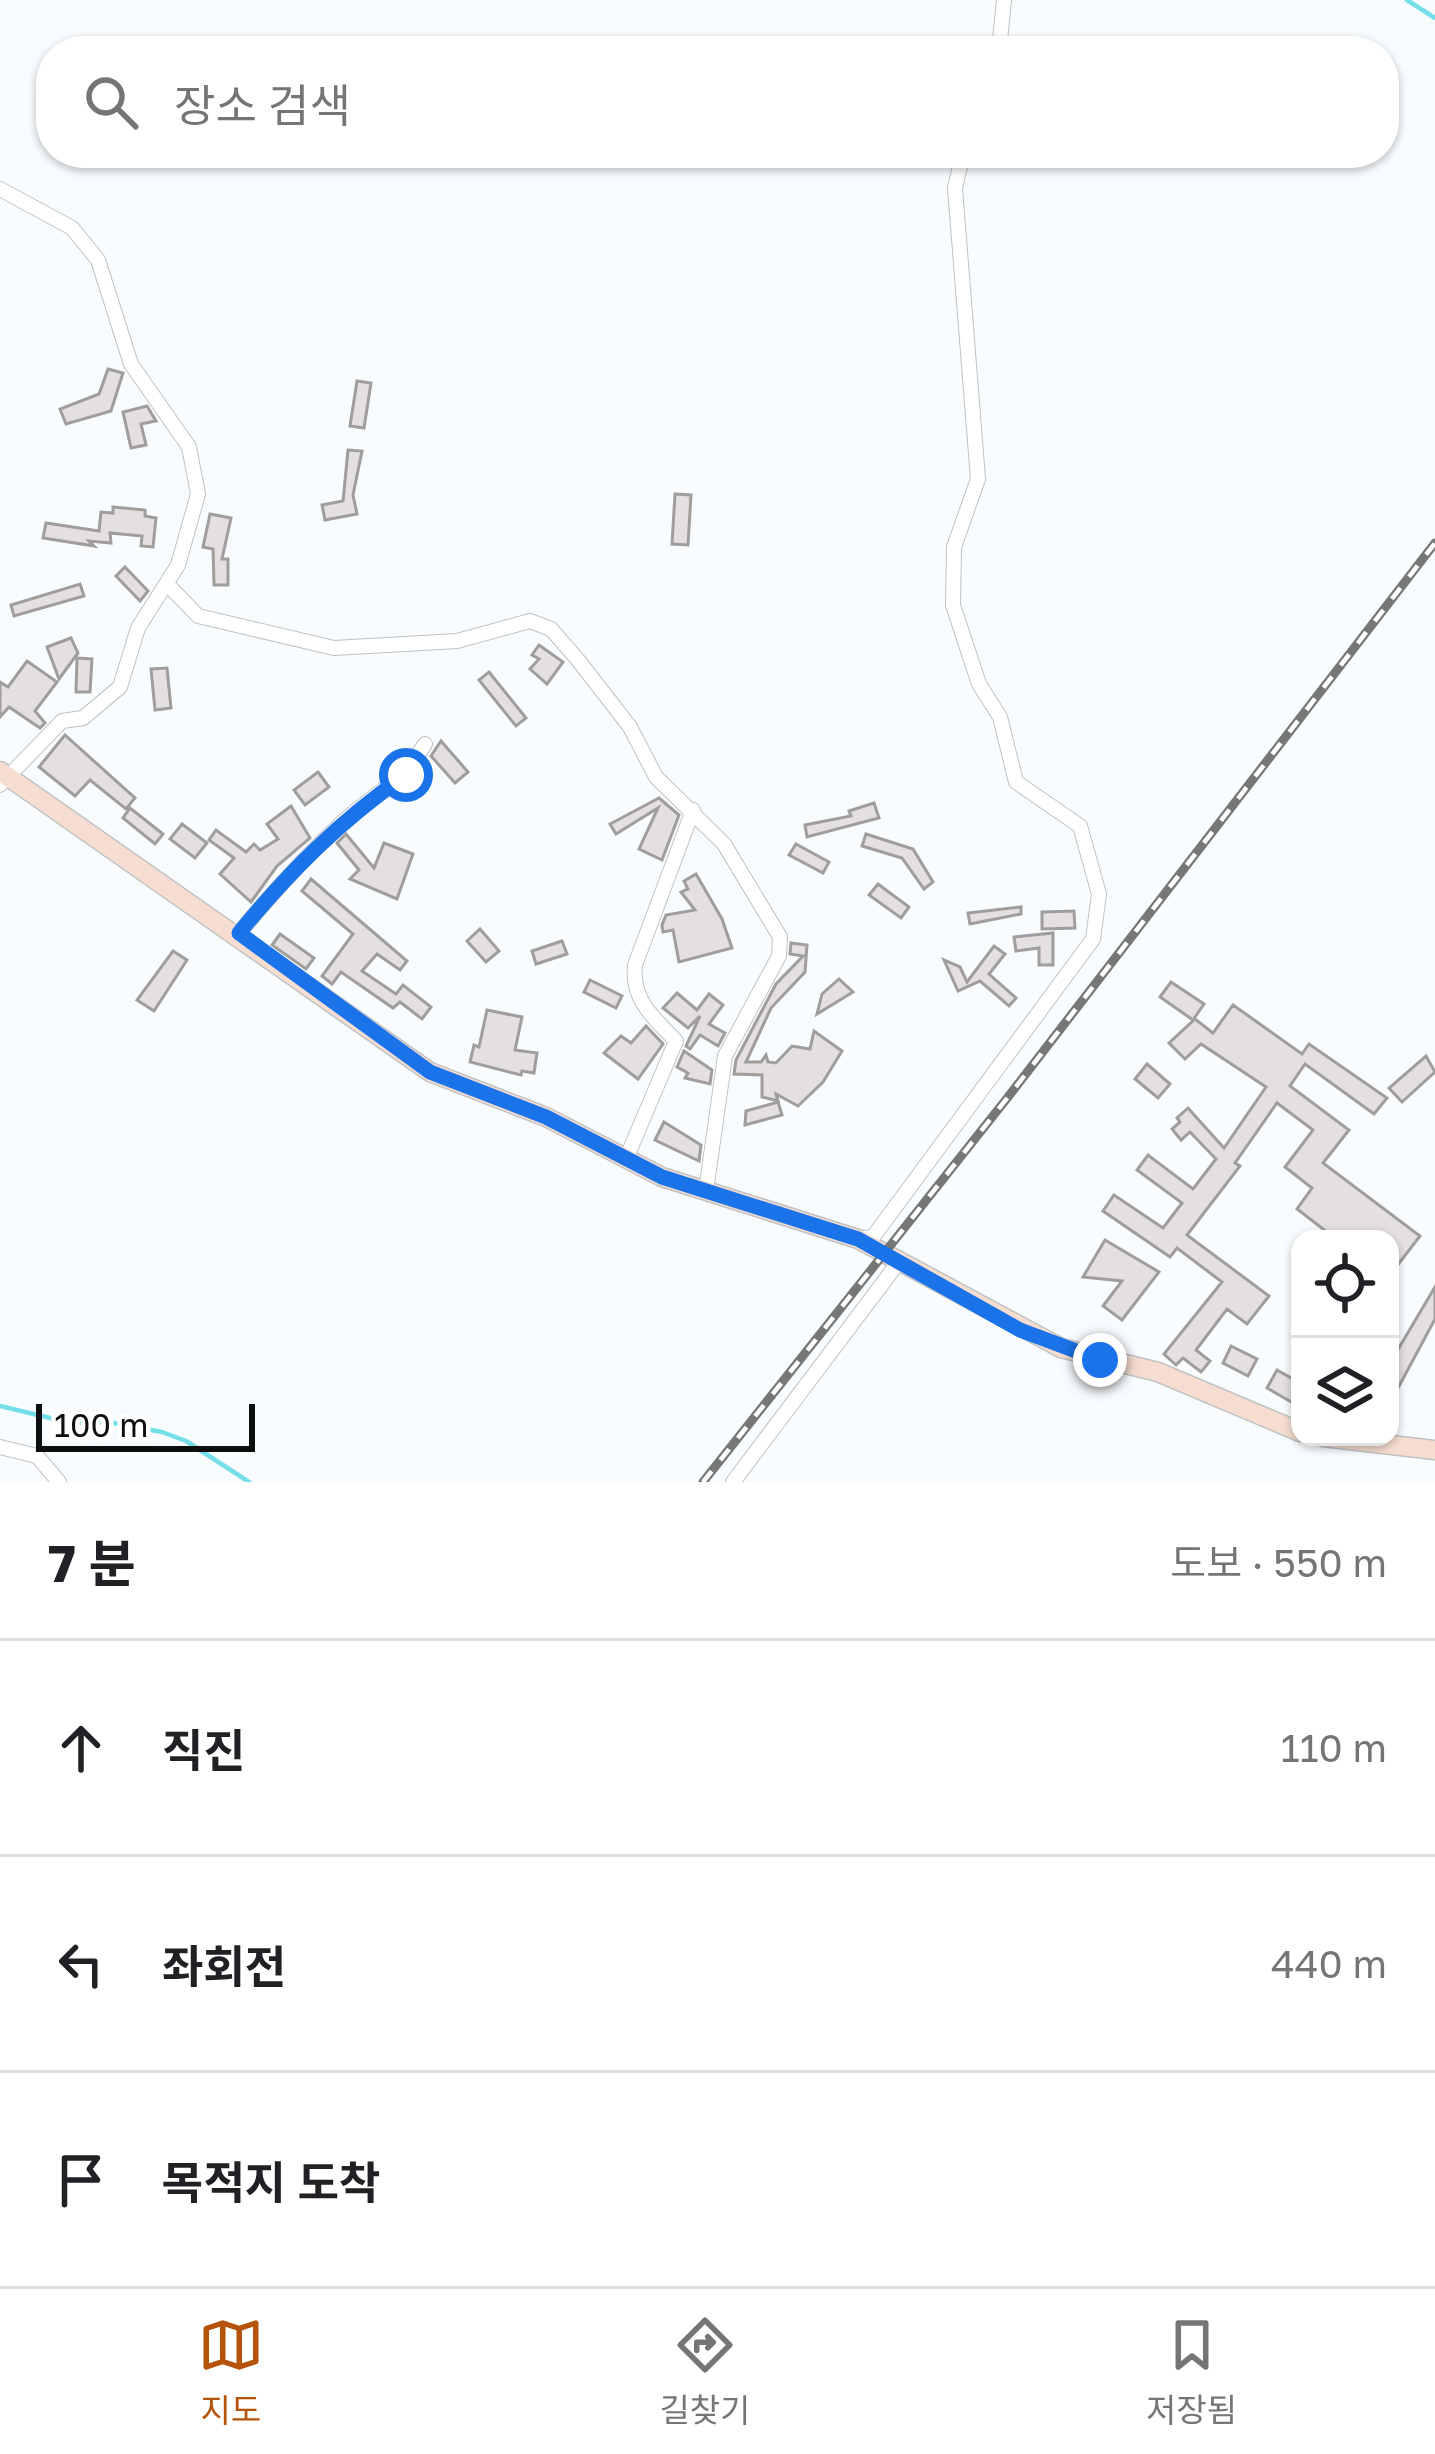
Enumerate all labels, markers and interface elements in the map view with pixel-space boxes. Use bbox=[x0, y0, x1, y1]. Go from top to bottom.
search box bbox=[36, 36, 1399, 168]
icon: search bbox=[78, 69, 144, 135]
text: 장소 검색 bbox=[174, 78, 351, 132]
route start bbox=[379, 748, 433, 802]
map controls bbox=[1291, 1230, 1399, 1446]
button: locate bbox=[1291, 1230, 1399, 1338]
route end bbox=[1073, 1333, 1127, 1387]
button: layers bbox=[1291, 1338, 1399, 1446]
scale bar bbox=[36, 1398, 255, 1451]
text: 100 m bbox=[54, 1405, 148, 1444]
text: 7 분 bbox=[48, 1532, 135, 1593]
text: 도보 · 550 m bbox=[1170, 1539, 1387, 1586]
icon: ahead bbox=[48, 1715, 114, 1781]
text: 직진 bbox=[162, 1723, 245, 1777]
text: 110 m bbox=[1281, 1724, 1387, 1771]
icon: left bbox=[48, 1931, 114, 1997]
text: 좌회전 bbox=[162, 1939, 286, 1993]
text: 440 m bbox=[1271, 1940, 1387, 1987]
icon: arrive bbox=[48, 2147, 114, 2213]
text: 목적지 도착 bbox=[162, 2155, 380, 2209]
tab: 지도 bbox=[198, 2312, 264, 2432]
tab: 길찾기 bbox=[659, 2312, 750, 2432]
tab: 저장됨 bbox=[1146, 2312, 1237, 2432]

